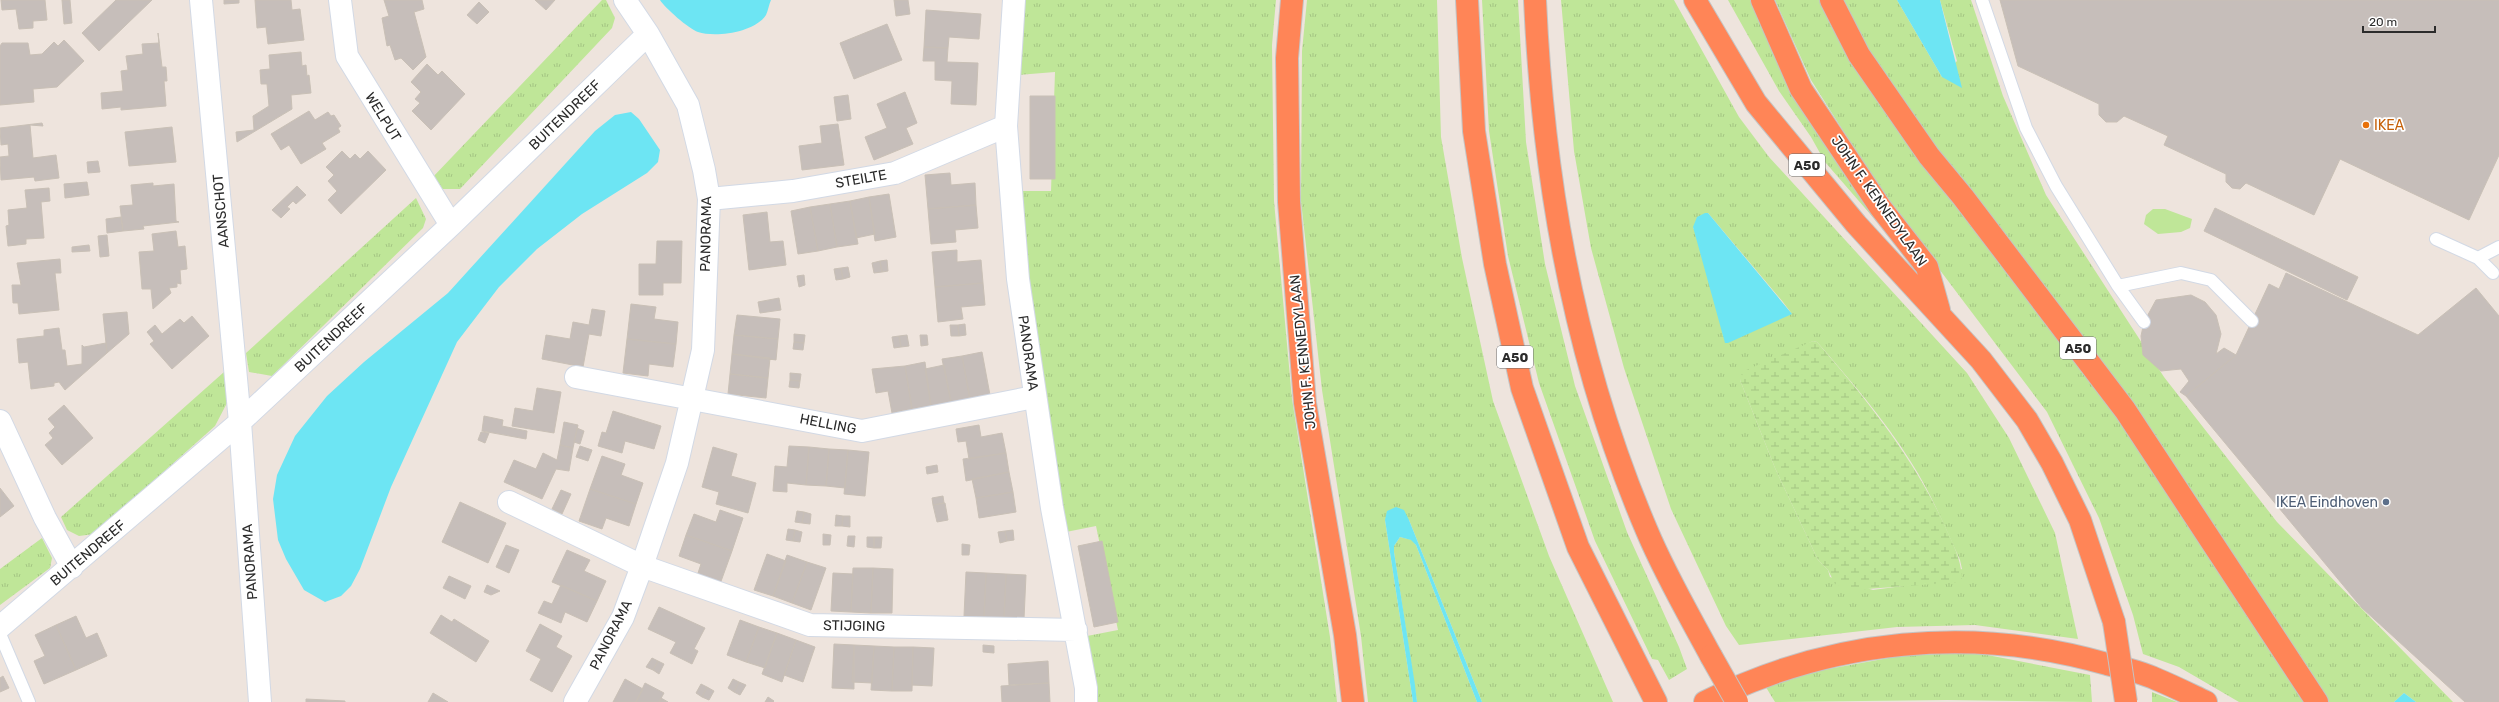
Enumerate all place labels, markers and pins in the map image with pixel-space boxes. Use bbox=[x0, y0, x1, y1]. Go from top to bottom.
place label: IKEA bbox=[2374, 117, 2405, 134]
marker: IKEA bbox=[2361, 120, 2371, 130]
place label: IKEA Eindhoven bbox=[2276, 494, 2378, 511]
marker: IKEA Eindhoven bbox=[2381, 497, 2391, 507]

